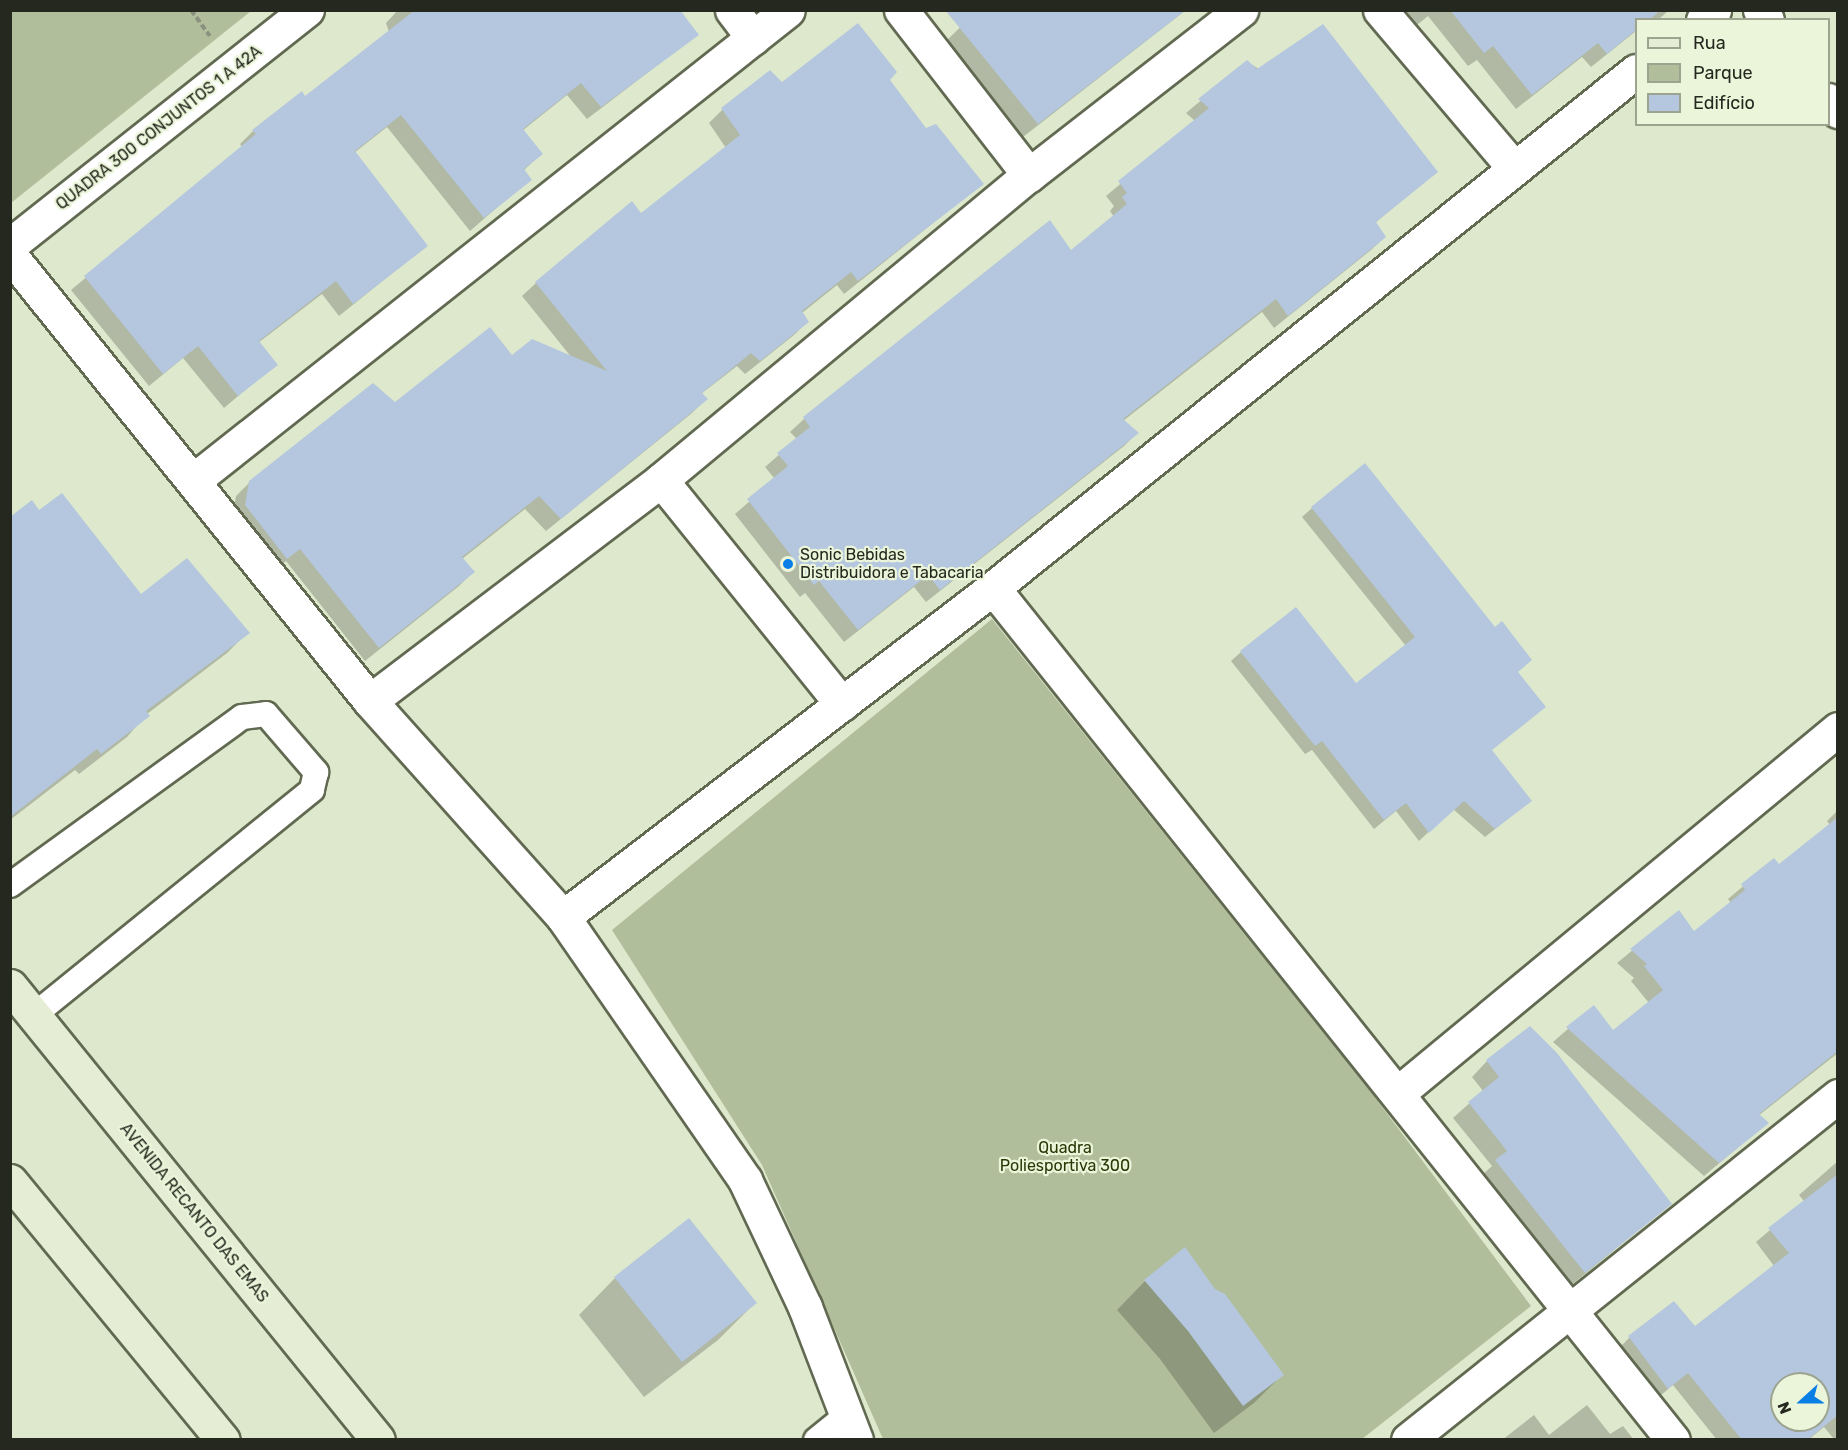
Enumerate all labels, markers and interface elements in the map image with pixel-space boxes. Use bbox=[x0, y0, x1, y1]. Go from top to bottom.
legend bbox=[1635, 18, 1830, 126]
text: Rua bbox=[1693, 32, 1726, 54]
street label: QUADRA 300 CONJUNTOS 1 A 42A bbox=[52, 41, 266, 215]
text: Parque bbox=[1693, 62, 1753, 84]
text: Edifício bbox=[1693, 92, 1755, 114]
place label: Sonic Bebidas Distribuidora e Tabacaria bbox=[800, 545, 984, 583]
marker: Sonic Bebidas Distribuidora e Tabacaria bbox=[781, 557, 795, 571]
street label: AVENIDA RECANTO DAS EMAS bbox=[116, 1119, 272, 1307]
park label: Quadra Poliesportiva 300 bbox=[1000, 1138, 1130, 1176]
north arrow bbox=[1770, 1372, 1830, 1432]
text: N bbox=[1774, 1399, 1796, 1417]

